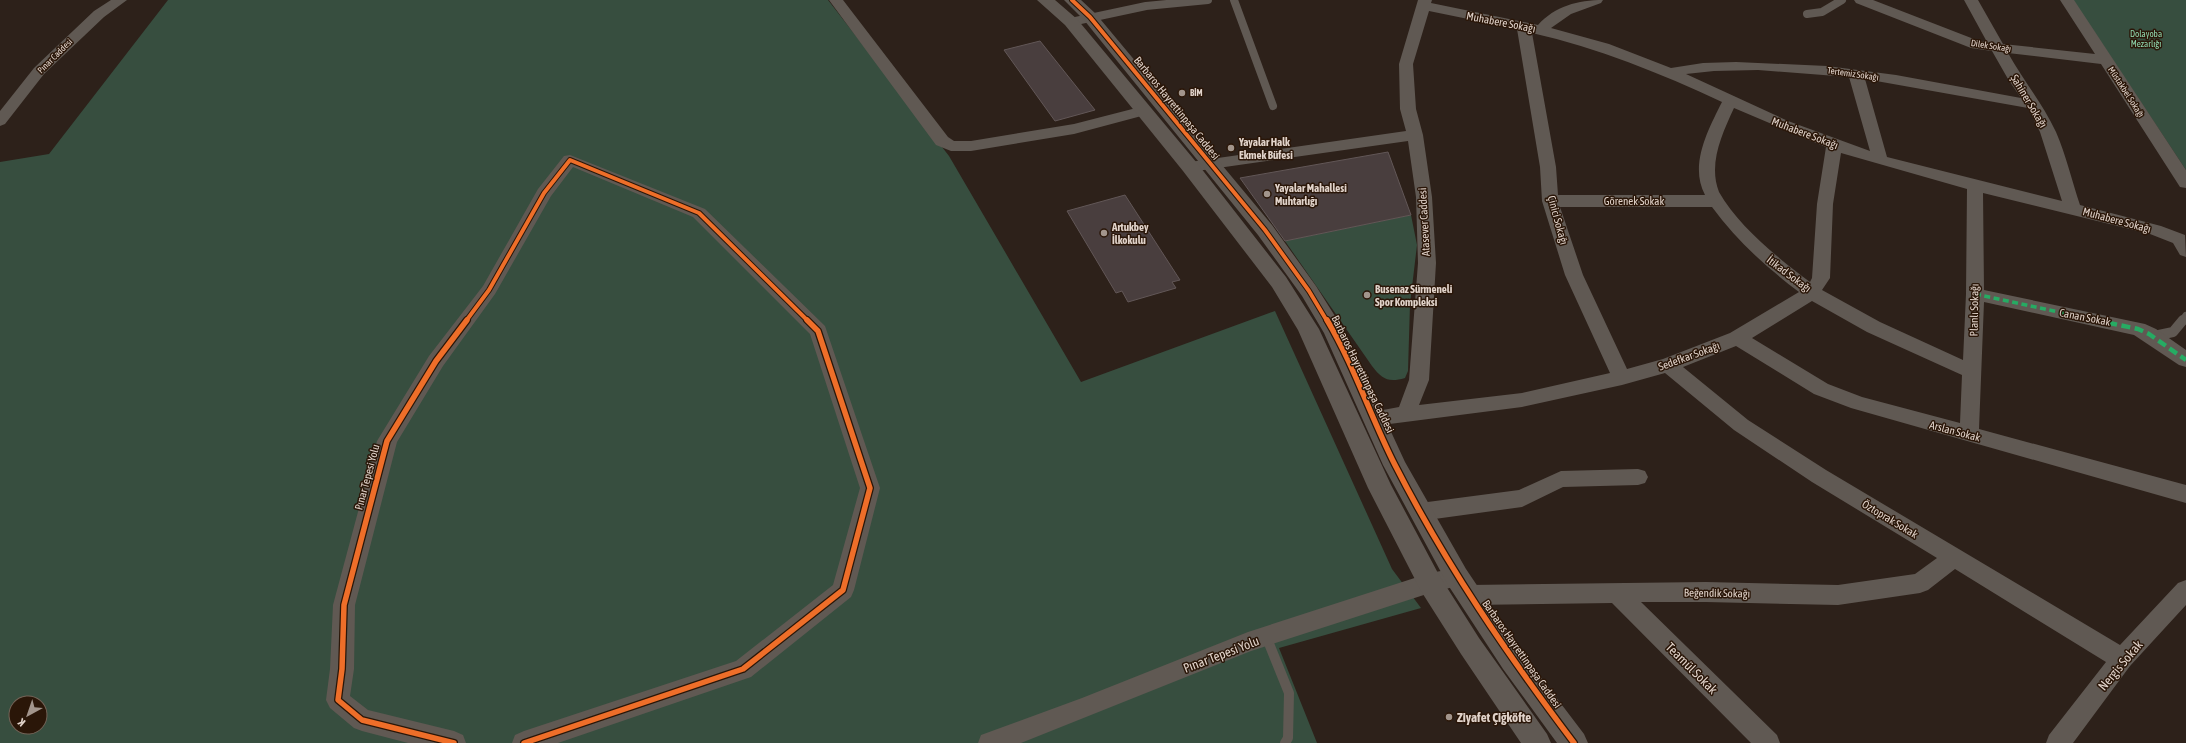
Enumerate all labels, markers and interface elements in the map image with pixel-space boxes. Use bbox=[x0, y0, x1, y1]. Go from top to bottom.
street label: Muhabere Sokağı bbox=[1465, 9, 1537, 35]
park label: Dolayoba Mezarlığı bbox=[2130, 29, 2162, 49]
street label: Pınar Caddesi bbox=[36, 37, 74, 75]
street label: Dilek Sokağı bbox=[1970, 38, 2012, 54]
street label: Barbaros Hayrettinpaşa Caddesi bbox=[1132, 54, 1222, 162]
street label: Tertemiz Sokağı bbox=[1827, 65, 1879, 83]
street label: Müstakbel Sokağı bbox=[2106, 65, 2146, 119]
street label: Şahiner Sokağı bbox=[2008, 72, 2050, 130]
place label: BİM bbox=[1190, 87, 1203, 98]
marker: BİM bbox=[1177, 88, 1187, 98]
street label: Muhabere Sokağı bbox=[1770, 115, 1840, 151]
place label: Yayalar Halk Ekmek Büfesi bbox=[1238, 136, 1293, 161]
marker: Yayalar Halk Ekmek Büfesi bbox=[1226, 143, 1236, 153]
place label: Yayalar Mahallesi Muhtarlığı bbox=[1274, 182, 1347, 207]
street label: Atasever Caddesi bbox=[1416, 187, 1432, 257]
marker: Yayalar Mahallesi Muhtarlığı bbox=[1262, 189, 1272, 199]
street label: Çinici Sokağı bbox=[1546, 194, 1570, 246]
street label: Görenek Sokak bbox=[1604, 195, 1664, 207]
street label: Muhabere Sokağı bbox=[2082, 205, 2152, 235]
place label: Artukbey İlkokulu bbox=[1111, 221, 1149, 246]
marker: Artukbey İlkokulu bbox=[1099, 228, 1109, 238]
street label: İtikad Sokağı bbox=[1765, 254, 1813, 294]
place label: Busenaz Sürmeneli Spor Kompleksi bbox=[1375, 283, 1453, 308]
street label: Planlı Sokağı bbox=[1968, 284, 1980, 336]
marker: Busenaz Sürmeneli Spor Kompleksi bbox=[1362, 290, 1372, 300]
street label: Canan Sokak bbox=[2058, 306, 2112, 328]
street label: Barbaros Hayrettinpaşa Caddesi bbox=[1329, 313, 1397, 435]
street label: Sedefkar Sokağı bbox=[1657, 339, 1721, 373]
street label: Arslan Sokak bbox=[1928, 418, 1982, 444]
street label: Pınar Tepesi Yolu bbox=[352, 443, 382, 511]
street label: Öztoprak Sokak bbox=[1860, 498, 1920, 540]
street label: Beğendik Sokağı bbox=[1684, 586, 1750, 600]
street label: Barbaros Hayrettinpaşa Caddesi bbox=[1480, 598, 1564, 710]
street label: Pınar Tepesi Yolu bbox=[1181, 633, 1261, 676]
street label: Nergis Sokak bbox=[2095, 637, 2146, 694]
street label: Teamül Sokak bbox=[1663, 639, 1721, 697]
north arrow bbox=[8, 695, 48, 735]
place label: Ziyafet Çiğköfte bbox=[1457, 710, 1531, 725]
marker: Ziyafet Çiğköfte bbox=[1444, 712, 1454, 722]
text: K bbox=[15, 716, 27, 729]

